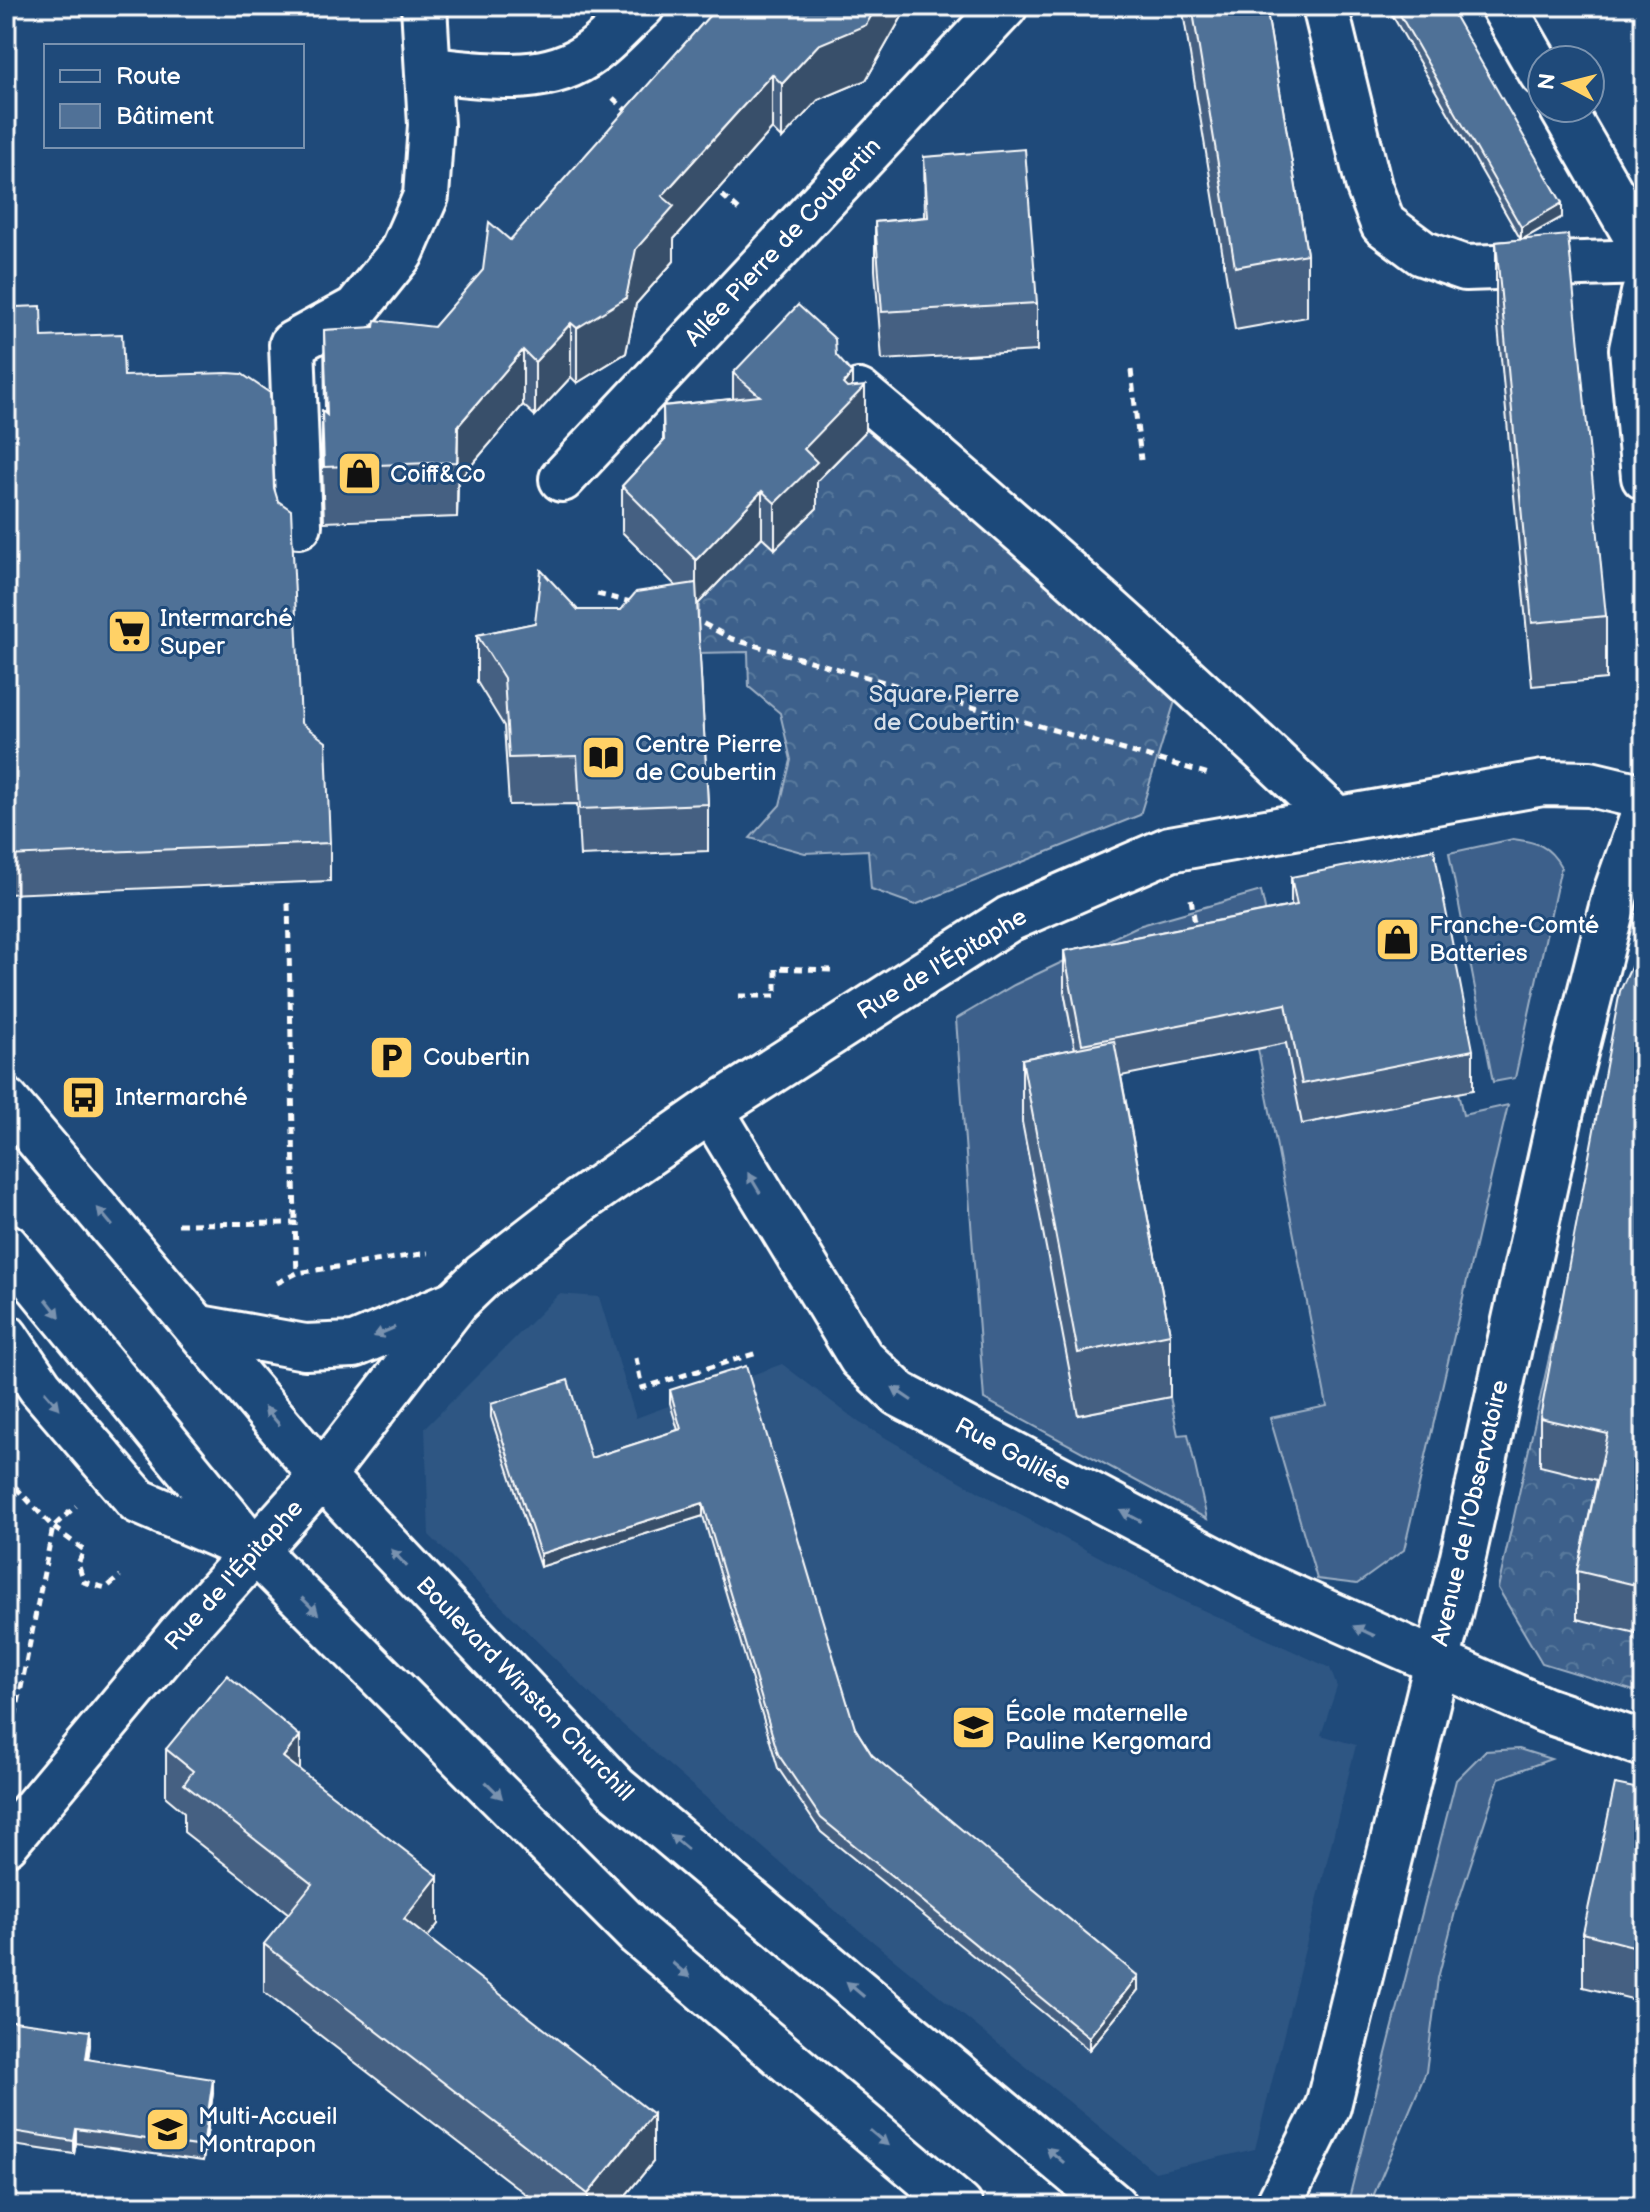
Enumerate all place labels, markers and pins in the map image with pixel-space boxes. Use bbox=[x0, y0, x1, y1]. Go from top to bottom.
shop icon: Coiff&Co bbox=[335, 450, 383, 498]
place label: Coiff&Co bbox=[390, 460, 486, 489]
place label: Intermarché Super bbox=[160, 604, 293, 661]
supermarket icon: Intermarché Super bbox=[105, 608, 153, 656]
place label: Centre Pierre de Coubertin bbox=[635, 730, 782, 787]
library icon: Centre Pierre de Coubertin bbox=[580, 734, 628, 782]
place label: Franche-Comté Batteries bbox=[1429, 911, 1599, 968]
shop icon: Franche-Comté Batteries bbox=[1374, 915, 1422, 963]
parking icon: Coubertin bbox=[368, 1033, 416, 1081]
place label: Coubertin bbox=[423, 1043, 530, 1072]
bus stop icon: Intermarché bbox=[60, 1073, 108, 1121]
place label: Intermarché bbox=[115, 1083, 248, 1112]
place label: École maternelle Pauline Kergomard bbox=[1005, 1698, 1212, 1756]
school or university icon: École maternelle Pauline Kergomard bbox=[950, 1703, 998, 1751]
place label: Multi-Accueil Montrapon bbox=[198, 2102, 337, 2159]
school or university icon: Multi-Accueil Montrapon bbox=[143, 2106, 191, 2154]

